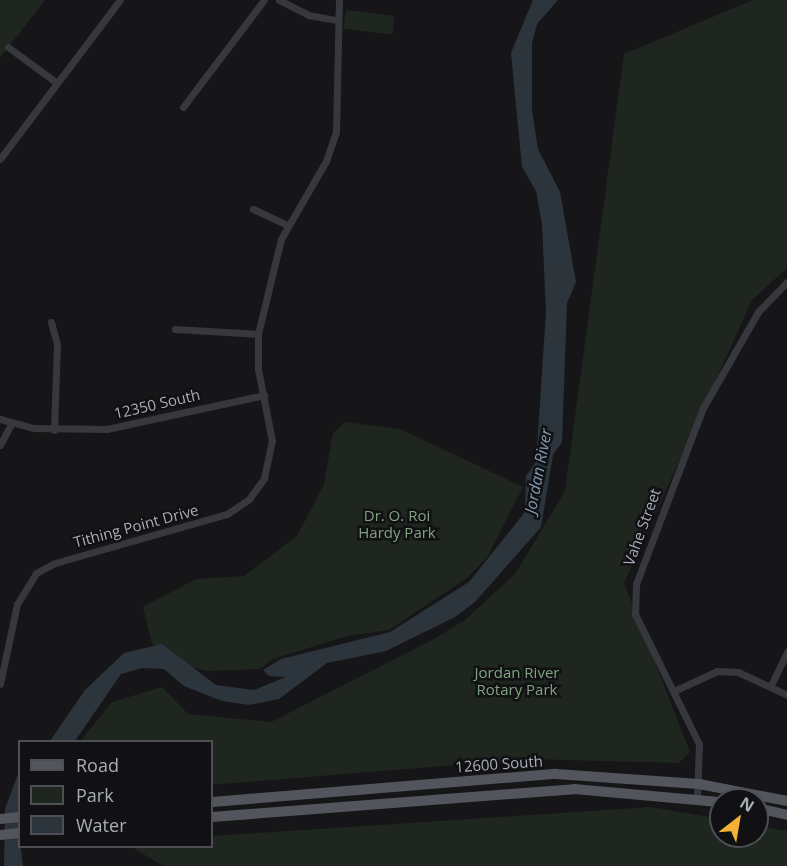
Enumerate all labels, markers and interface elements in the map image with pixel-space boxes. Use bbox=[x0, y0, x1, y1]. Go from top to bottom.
street label: 12350 South bbox=[112, 385, 202, 423]
water label: Jordan River bbox=[520, 427, 556, 515]
street label: Vahe Street bbox=[620, 486, 664, 568]
street label: Tithing Point Drive bbox=[72, 501, 200, 551]
park label: Dr. O. Roi Hardy Park bbox=[358, 506, 436, 541]
park label: Jordan River Rotary Park bbox=[475, 663, 559, 698]
legend bbox=[18, 740, 213, 848]
street label: 12600 South bbox=[455, 752, 543, 776]
text: Road bbox=[76, 753, 119, 777]
text: Park bbox=[76, 783, 114, 807]
north arrow bbox=[709, 788, 769, 848]
text: N bbox=[736, 792, 758, 817]
text: Water bbox=[76, 813, 127, 837]

